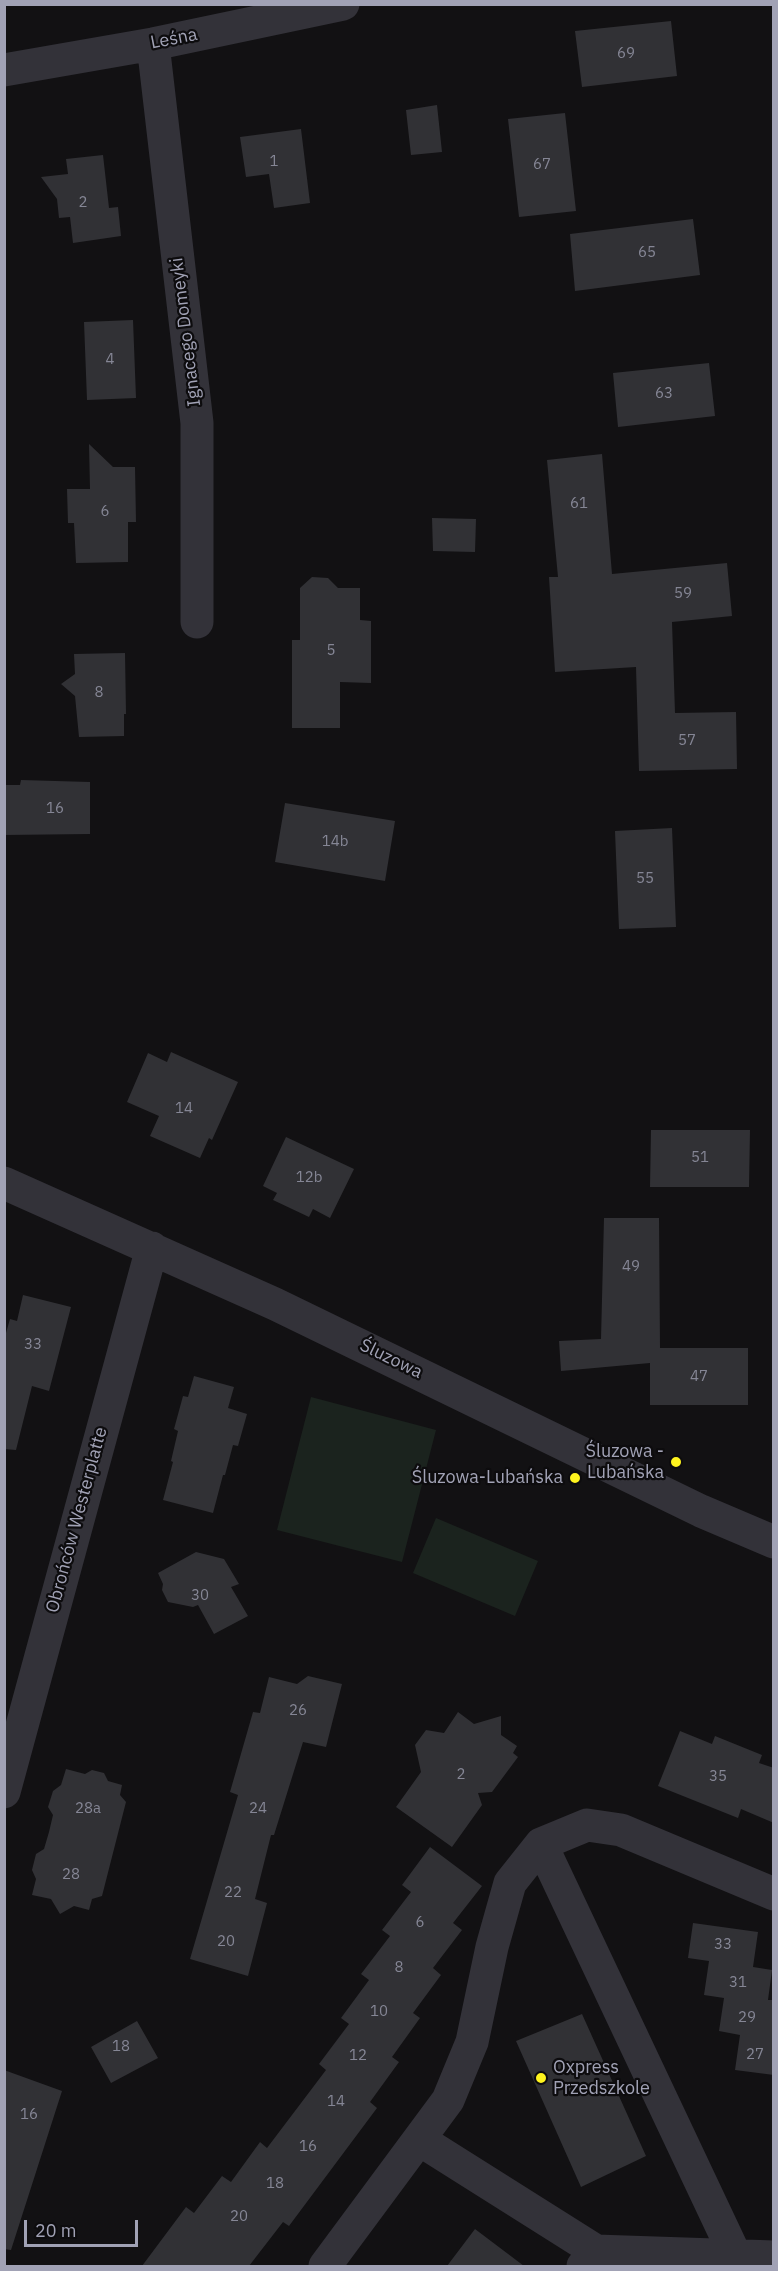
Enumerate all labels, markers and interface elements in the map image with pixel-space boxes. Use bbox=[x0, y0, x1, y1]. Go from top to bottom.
street label: Leśna bbox=[149, 24, 199, 54]
house number: 69 bbox=[617, 45, 635, 63]
house number: 1 bbox=[270, 153, 278, 171]
house number: 67 bbox=[533, 156, 551, 174]
house number: 2 bbox=[79, 194, 87, 212]
house number: 65 bbox=[638, 244, 656, 262]
street label: Ignacego Domeyki bbox=[166, 256, 206, 408]
house number: 4 bbox=[106, 351, 114, 369]
house number: 63 bbox=[655, 385, 673, 403]
house number: 61 bbox=[570, 495, 588, 513]
house number: 6 bbox=[101, 503, 109, 521]
house number: 59 bbox=[674, 585, 692, 603]
house number: 5 bbox=[327, 642, 335, 660]
house number: 8 bbox=[95, 684, 103, 702]
house number: 57 bbox=[678, 732, 696, 750]
house number: 16 bbox=[46, 800, 64, 818]
house number: 14b bbox=[322, 833, 348, 851]
house number: 55 bbox=[636, 870, 654, 888]
house number: 14 bbox=[175, 1100, 193, 1118]
house number: 51 bbox=[691, 1149, 709, 1167]
house number: 12b bbox=[296, 1169, 322, 1187]
house number: 49 bbox=[622, 1258, 640, 1276]
street label: Śluzowa bbox=[356, 1335, 426, 1383]
house number: 33 bbox=[24, 1336, 42, 1354]
house number: 47 bbox=[690, 1368, 708, 1386]
street label: Obrońców Westerplatte bbox=[42, 1425, 112, 1615]
place label: Śluzowa - Lubańska bbox=[586, 1441, 664, 1484]
marker: Śluzowa - Lubańska bbox=[669, 1455, 683, 1469]
place label: Śluzowa-Lubańska bbox=[412, 1467, 563, 1489]
marker: Śluzowa-Lubańska bbox=[568, 1471, 582, 1485]
house number: 30 bbox=[191, 1587, 209, 1605]
house number: 26 bbox=[289, 1702, 307, 1720]
house number: 2 bbox=[457, 1766, 465, 1784]
house number: 35 bbox=[709, 1768, 727, 1786]
house number: 28a bbox=[75, 1800, 101, 1818]
house number: 24 bbox=[249, 1800, 267, 1818]
house number: 28 bbox=[62, 1866, 80, 1884]
house number: 22 bbox=[224, 1884, 242, 1902]
house number: 6 bbox=[416, 1914, 424, 1932]
house number: 20 bbox=[217, 1933, 235, 1951]
house number: 33 bbox=[714, 1936, 732, 1954]
house number: 8 bbox=[395, 1959, 403, 1977]
house number: 31 bbox=[729, 1974, 747, 1992]
house number: 10 bbox=[370, 2003, 388, 2021]
house number: 29 bbox=[738, 2009, 756, 2027]
house number: 18 bbox=[112, 2038, 130, 2056]
house number: 27 bbox=[746, 2046, 764, 2064]
house number: 12 bbox=[349, 2047, 367, 2065]
place label: Oxpress Przedszkole bbox=[553, 2057, 650, 2100]
marker: Oxpress Przedszkole bbox=[534, 2071, 548, 2085]
house number: 14 bbox=[327, 2093, 345, 2111]
house number: 16 bbox=[20, 2106, 38, 2124]
house number: 16 bbox=[299, 2138, 317, 2156]
house number: 18 bbox=[266, 2175, 284, 2193]
scale bar bbox=[27, 2208, 141, 2246]
house number: 20 bbox=[230, 2208, 248, 2226]
text: 20 m bbox=[35, 2219, 77, 2242]

